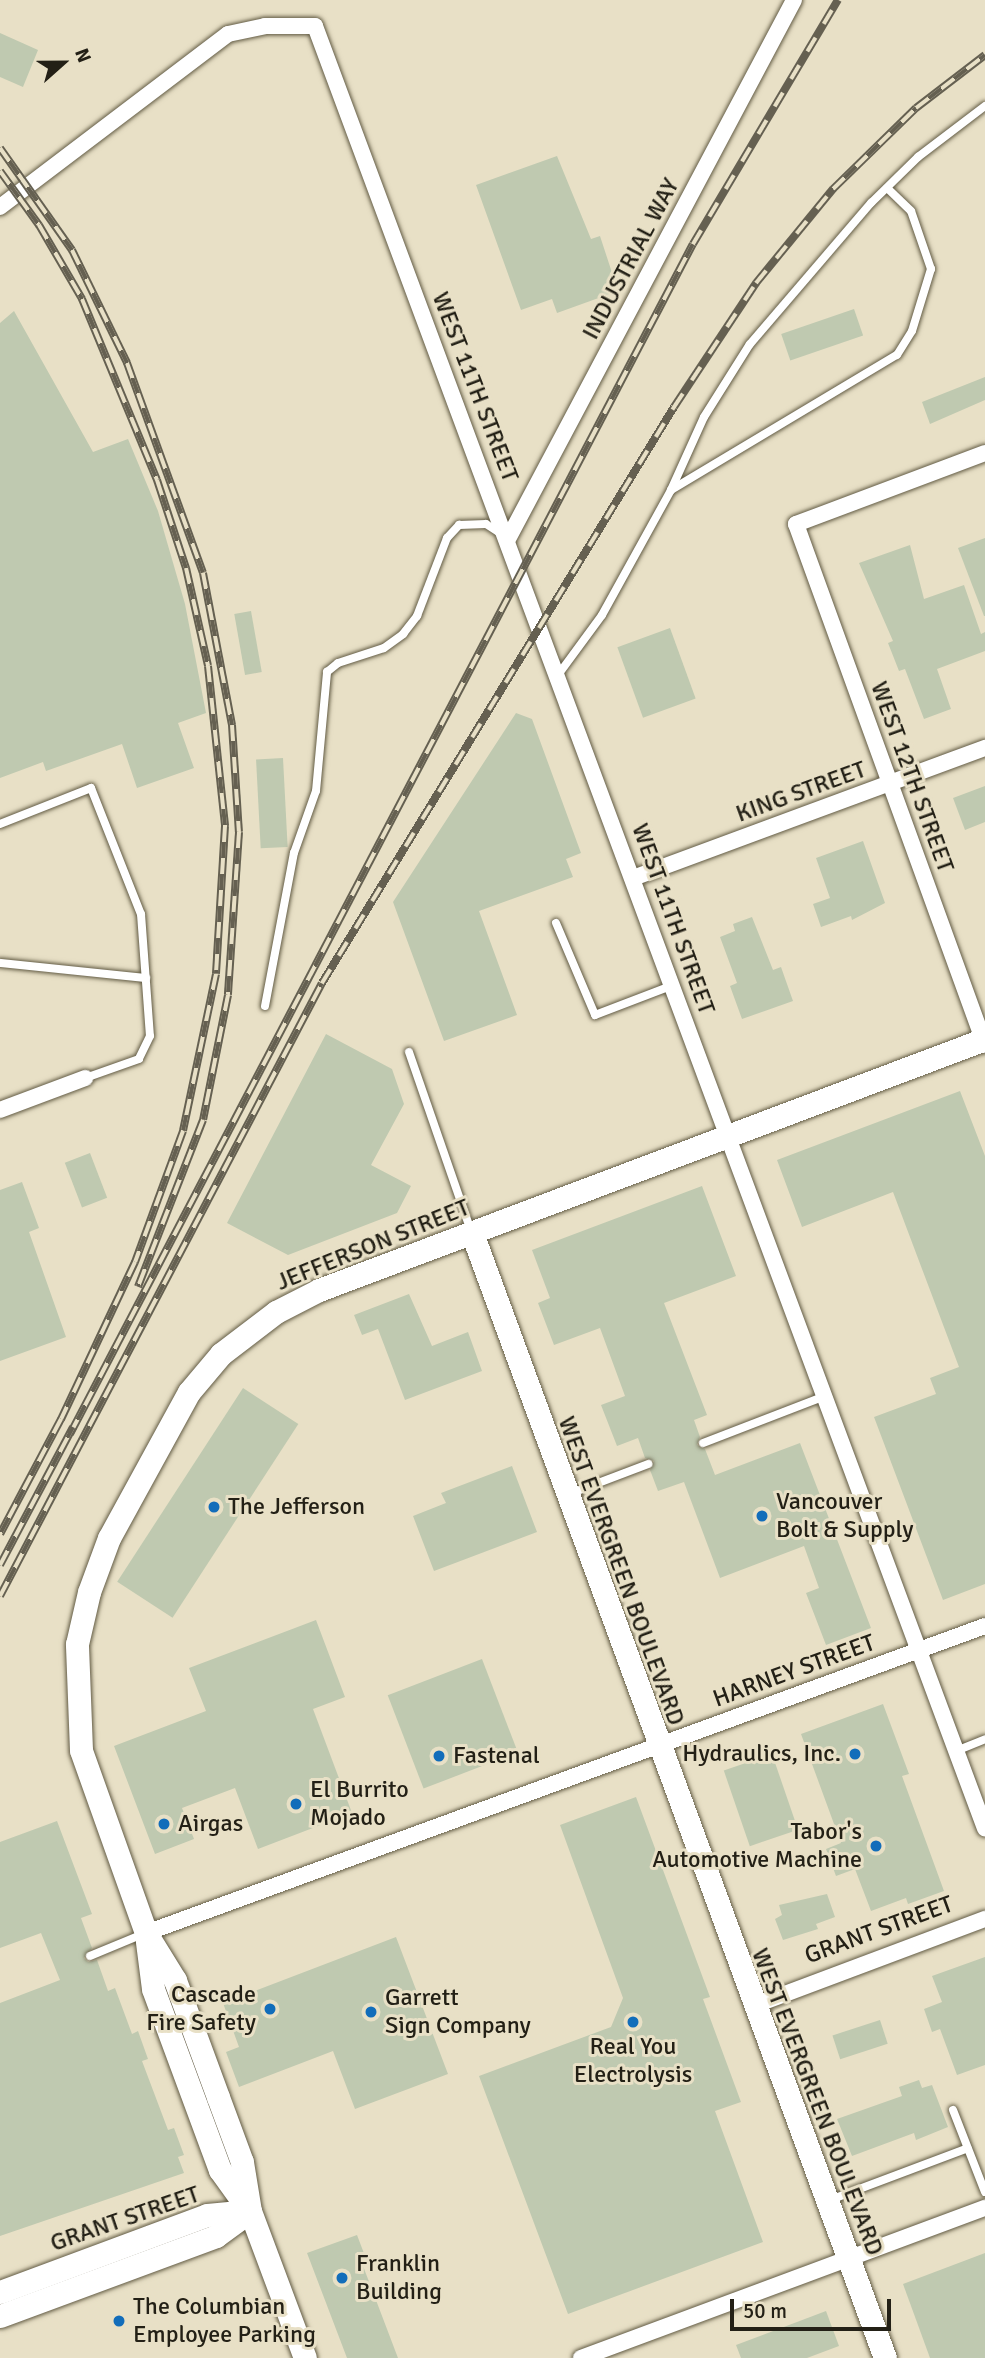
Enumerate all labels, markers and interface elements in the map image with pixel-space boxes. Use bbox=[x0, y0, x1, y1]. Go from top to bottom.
north arrow bbox=[28, 28, 98, 98]
text: N bbox=[69, 45, 96, 66]
street label: INDUSTRIAL WAY bbox=[576, 173, 686, 345]
street label: WEST 11TH STREET bbox=[426, 288, 524, 486]
street label: WEST 12TH STREET bbox=[864, 678, 960, 876]
street label: KING STREET bbox=[732, 755, 870, 829]
street label: WEST 11TH STREET bbox=[625, 820, 721, 1018]
street label: JEFFERSON STREET bbox=[272, 1193, 474, 1297]
street label: WEST EVERGREEN BOULEVARD bbox=[552, 1413, 690, 1729]
place label: Vancouver Bolt & Supply bbox=[776, 1488, 913, 1544]
place label: The Jefferson bbox=[228, 1493, 365, 1521]
marker: The Jefferson bbox=[206, 1499, 222, 1515]
marker: Vancouver Bolt & Supply bbox=[754, 1508, 770, 1524]
street label: HARNEY STREET bbox=[709, 1628, 879, 1714]
place label: Hydraulics, Inc. bbox=[682, 1740, 841, 1768]
place label: Fastenal bbox=[453, 1742, 540, 1770]
marker: Hydraulics, Inc. bbox=[847, 1746, 863, 1762]
marker: Fastenal bbox=[431, 1748, 447, 1764]
place label: El Burrito Mojado bbox=[310, 1776, 409, 1832]
marker: El Burrito Mojado bbox=[288, 1796, 304, 1812]
place label: Airgas bbox=[178, 1810, 243, 1838]
marker: Airgas bbox=[156, 1816, 172, 1832]
place label: Tabor's Automotive Machine bbox=[652, 1818, 862, 1874]
marker: Tabor's Automotive Machine bbox=[868, 1838, 884, 1854]
street label: GRANT STREET bbox=[801, 1890, 957, 1970]
street label: WEST EVERGREEN BOULEVARD bbox=[745, 1944, 889, 2260]
place label: Cascade Fire Safety bbox=[146, 1981, 256, 2037]
place label: Garrett Sign Company bbox=[385, 1984, 531, 2040]
marker: Cascade Fire Safety bbox=[262, 2001, 278, 2017]
marker: Garrett Sign Company bbox=[363, 2004, 379, 2020]
marker: Real You Electrolysis bbox=[625, 2014, 641, 2030]
place label: Real You Electrolysis bbox=[574, 2033, 692, 2089]
street label: GRANT STREET bbox=[47, 2180, 203, 2258]
place label: Franklin Building bbox=[356, 2250, 442, 2306]
marker: Franklin Building bbox=[334, 2270, 350, 2286]
scale bar bbox=[733, 2284, 894, 2328]
place label: The Columbian Employee Parking bbox=[133, 2293, 316, 2349]
text: 50 m bbox=[743, 2298, 787, 2324]
marker: The Columbian Employee Parking bbox=[111, 2313, 127, 2329]

